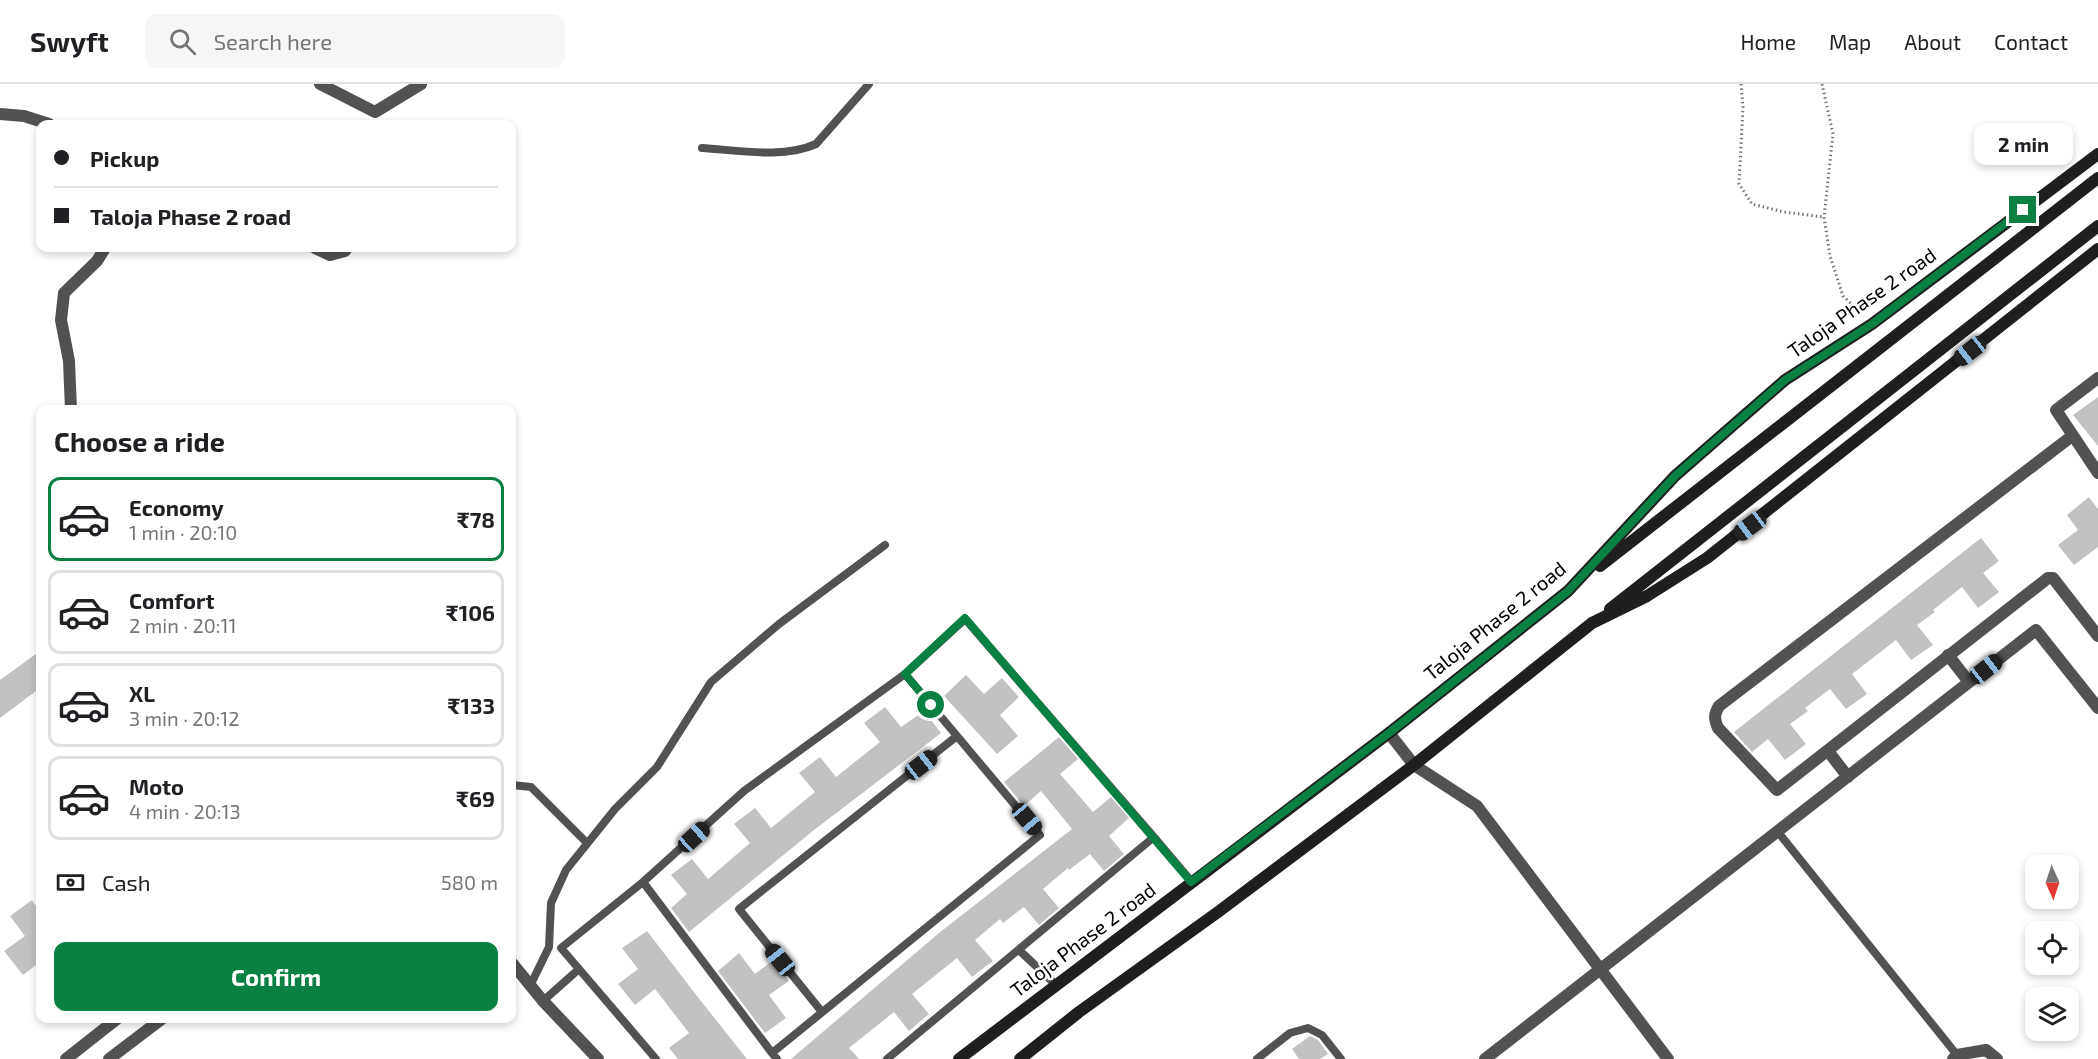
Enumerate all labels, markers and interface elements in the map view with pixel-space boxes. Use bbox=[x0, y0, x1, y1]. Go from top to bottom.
search box bbox=[145, 14, 565, 68]
text: Swyft bbox=[30, 24, 109, 58]
icon: search bbox=[166, 25, 199, 58]
text: Search here bbox=[214, 28, 332, 54]
text: Home bbox=[1740, 29, 1796, 54]
text: Map bbox=[1829, 29, 1871, 54]
text: About bbox=[1904, 29, 1961, 54]
text: Contact bbox=[1994, 29, 2068, 54]
callout: 2 min bbox=[1974, 123, 2072, 165]
text: 2 min bbox=[1998, 132, 2049, 156]
text: Pickup bbox=[90, 145, 159, 171]
route end bbox=[2009, 196, 2036, 223]
text: Taloja Phase 2 road bbox=[90, 203, 291, 229]
street label: Taloja Phase 2 road bbox=[1783, 242, 1940, 362]
car bbox=[1950, 333, 1990, 369]
text: Choose a ride bbox=[54, 425, 225, 457]
icon: car bbox=[57, 492, 111, 546]
text: Economy bbox=[129, 494, 224, 520]
text: ₹78 bbox=[457, 506, 495, 532]
car bbox=[1730, 508, 1770, 544]
text: 1 min · 20:10 bbox=[129, 520, 237, 544]
street label: Taloja Phase 2 road bbox=[1419, 556, 1570, 685]
icon: car bbox=[57, 585, 111, 639]
text: Comfort bbox=[129, 587, 214, 613]
text: ₹106 bbox=[446, 599, 495, 625]
text: 2 min · 20:11 bbox=[129, 613, 236, 637]
car bbox=[1966, 651, 2006, 687]
icon: car bbox=[57, 678, 111, 732]
text: XL bbox=[129, 680, 155, 706]
route start bbox=[917, 691, 944, 718]
text: ₹133 bbox=[448, 692, 495, 718]
text: 3 min · 20:12 bbox=[129, 706, 240, 730]
car bbox=[901, 747, 941, 783]
icon: car bbox=[57, 771, 111, 825]
text: Moto bbox=[129, 773, 184, 799]
text: ₹69 bbox=[456, 785, 495, 811]
text: 4 min · 20:13 bbox=[129, 799, 241, 823]
car bbox=[1009, 799, 1045, 839]
car bbox=[675, 818, 713, 856]
north arrow bbox=[2025, 855, 2079, 909]
map controls bbox=[2025, 855, 2079, 1041]
icon: cash bbox=[54, 866, 87, 899]
text: Cash bbox=[102, 869, 151, 895]
text: 580 m bbox=[441, 870, 498, 894]
street label: Taloja Phase 2 road bbox=[1005, 877, 1160, 1002]
button: locate bbox=[2025, 921, 2079, 975]
car bbox=[762, 940, 798, 980]
button: Confirm bbox=[54, 942, 498, 1011]
button: layers bbox=[2025, 987, 2079, 1041]

